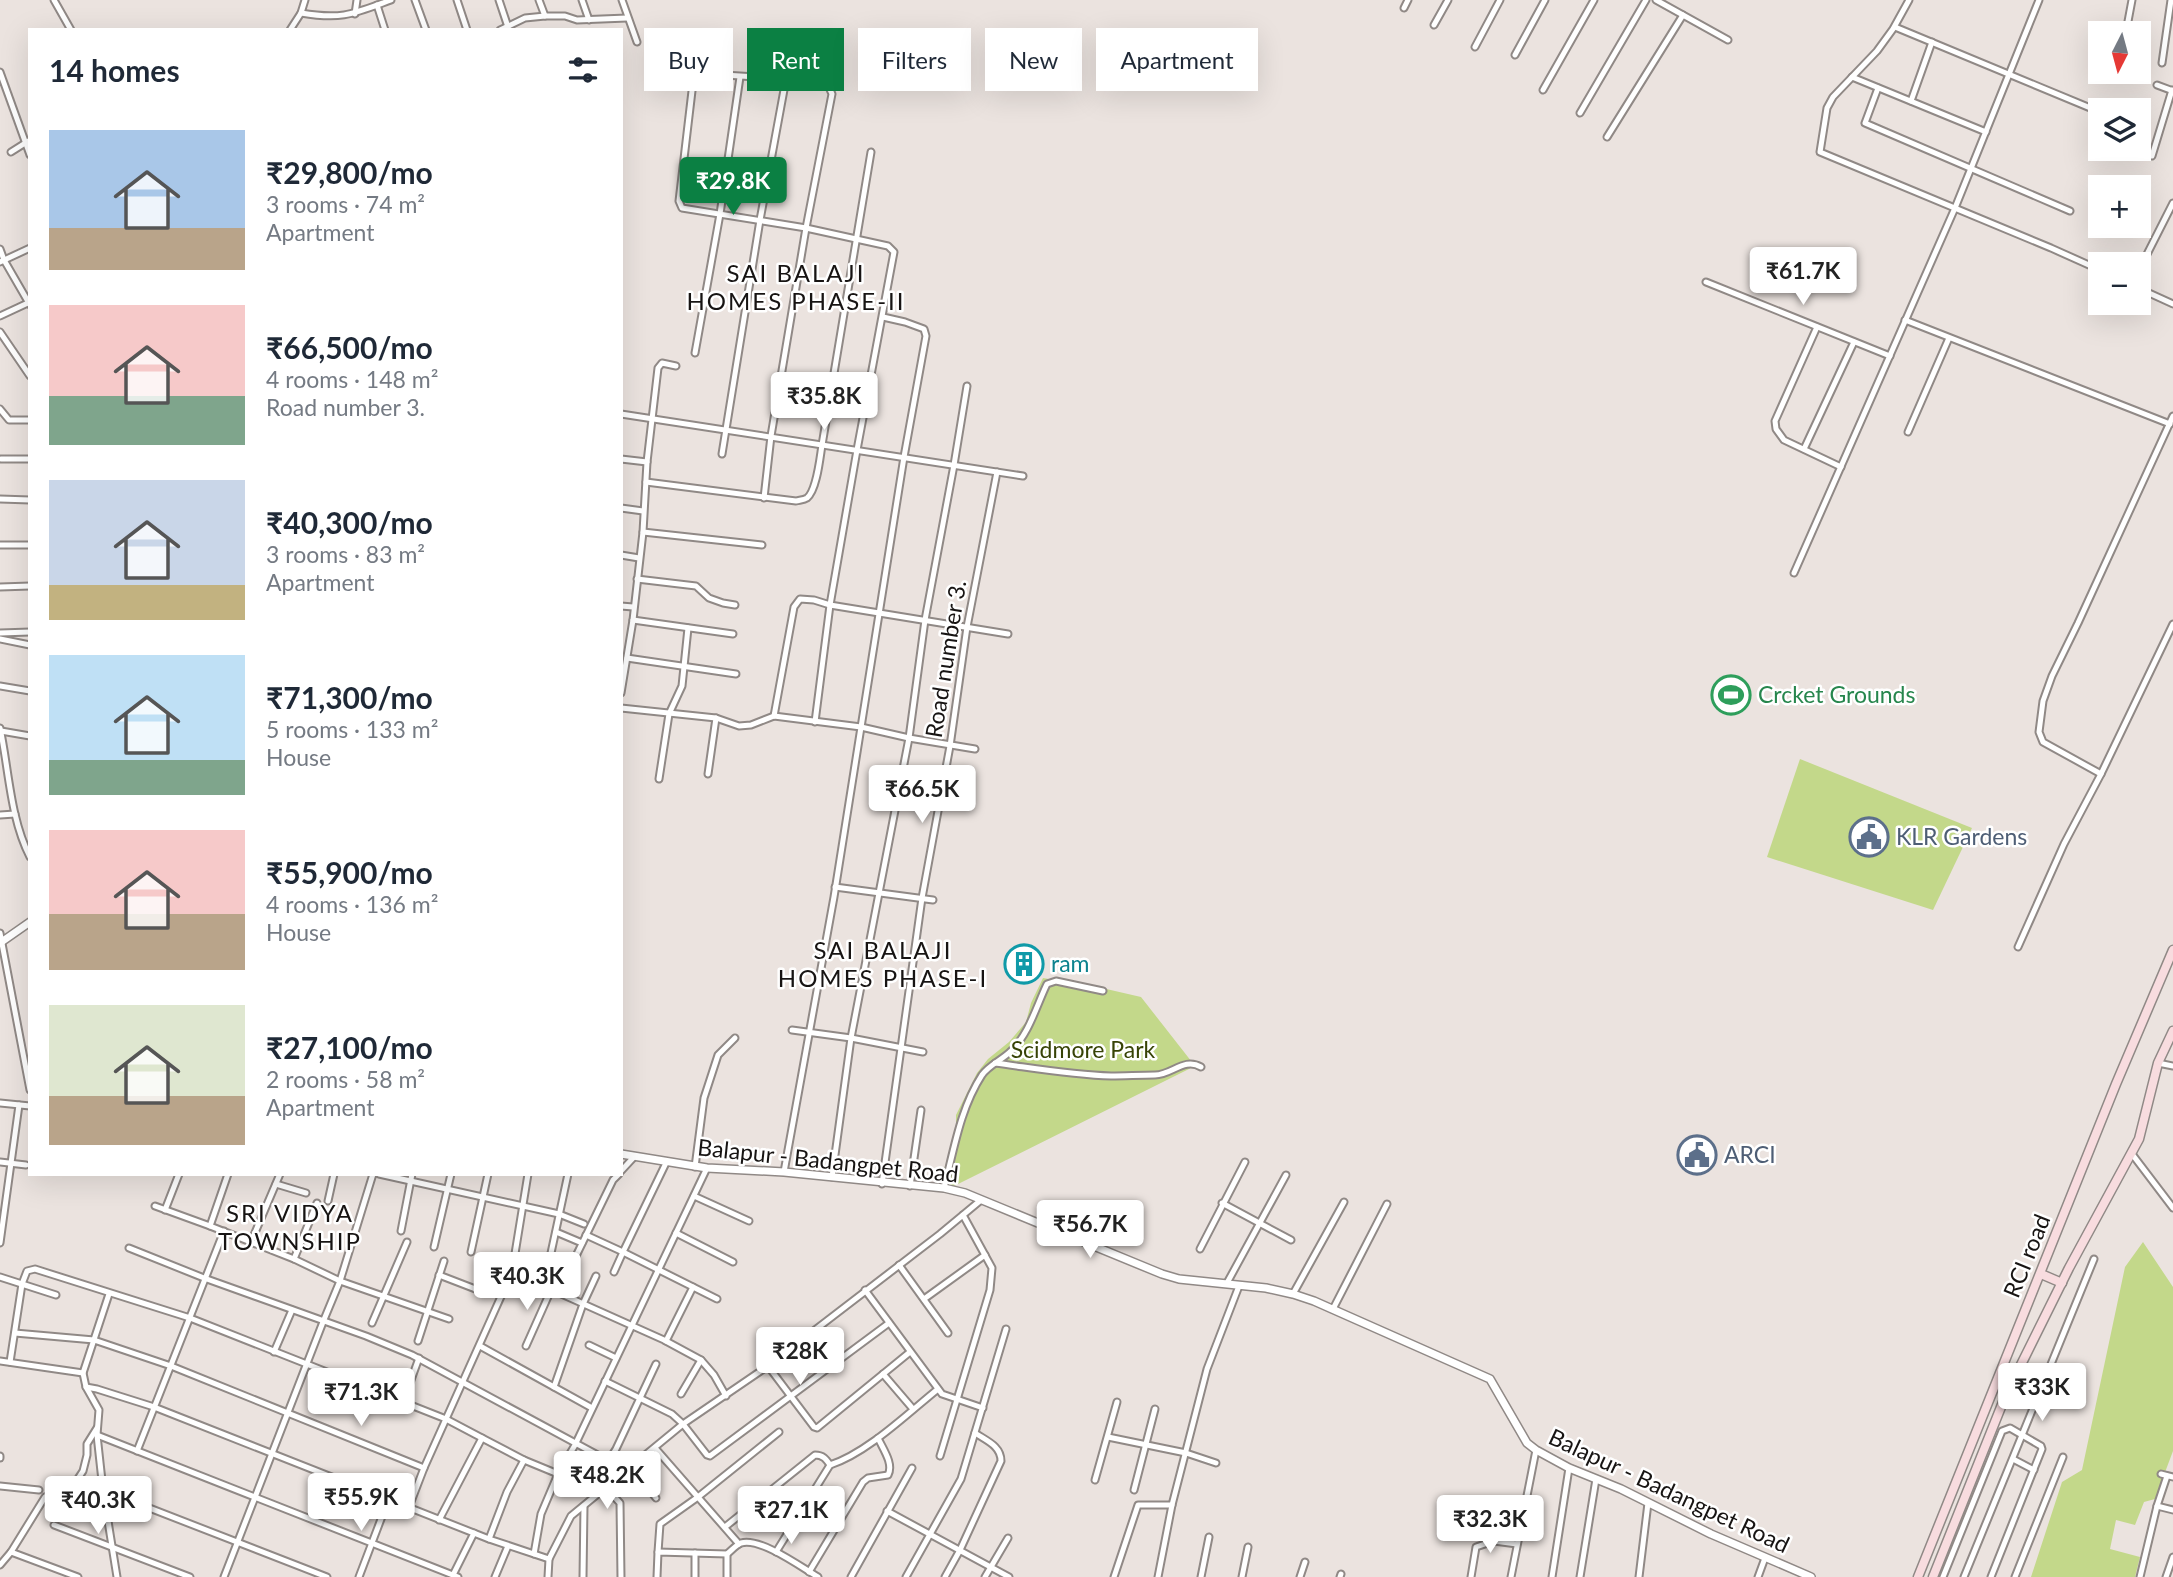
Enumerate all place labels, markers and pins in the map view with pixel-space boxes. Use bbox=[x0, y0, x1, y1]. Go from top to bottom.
pin: ₹29.8K bbox=[676, 158, 790, 217]
pin: ₹61.7K bbox=[1746, 247, 1860, 307]
pin: ₹35.8K bbox=[767, 372, 881, 432]
sports icon: Crcket Grounds bbox=[1710, 674, 1752, 716]
place label: Crcket Grounds bbox=[1758, 680, 1915, 708]
pin: ₹66.5K bbox=[865, 766, 979, 825]
public building icon: KLR Gardens bbox=[1848, 816, 1890, 858]
place label: KLR Gardens bbox=[1896, 822, 2027, 850]
building icon: ram bbox=[1003, 943, 1045, 985]
place label: ram bbox=[1051, 949, 1090, 977]
public building icon: ARCI bbox=[1676, 1134, 1718, 1176]
place label: ARCI bbox=[1724, 1140, 1776, 1168]
pin: ₹56.7K bbox=[1033, 1200, 1147, 1260]
pin: ₹40.3K bbox=[470, 1252, 584, 1312]
pin: ₹28K bbox=[759, 1328, 841, 1387]
pin: ₹33K bbox=[2001, 1364, 2083, 1423]
pin: ₹71.3K bbox=[304, 1368, 418, 1428]
pin: ₹48.2K bbox=[550, 1452, 664, 1511]
pin: ₹55.9K bbox=[304, 1474, 418, 1533]
pin: ₹40.3K bbox=[41, 1476, 155, 1536]
pin: ₹27.1K bbox=[734, 1486, 848, 1546]
pin: ₹32.3K bbox=[1433, 1496, 1547, 1555]

